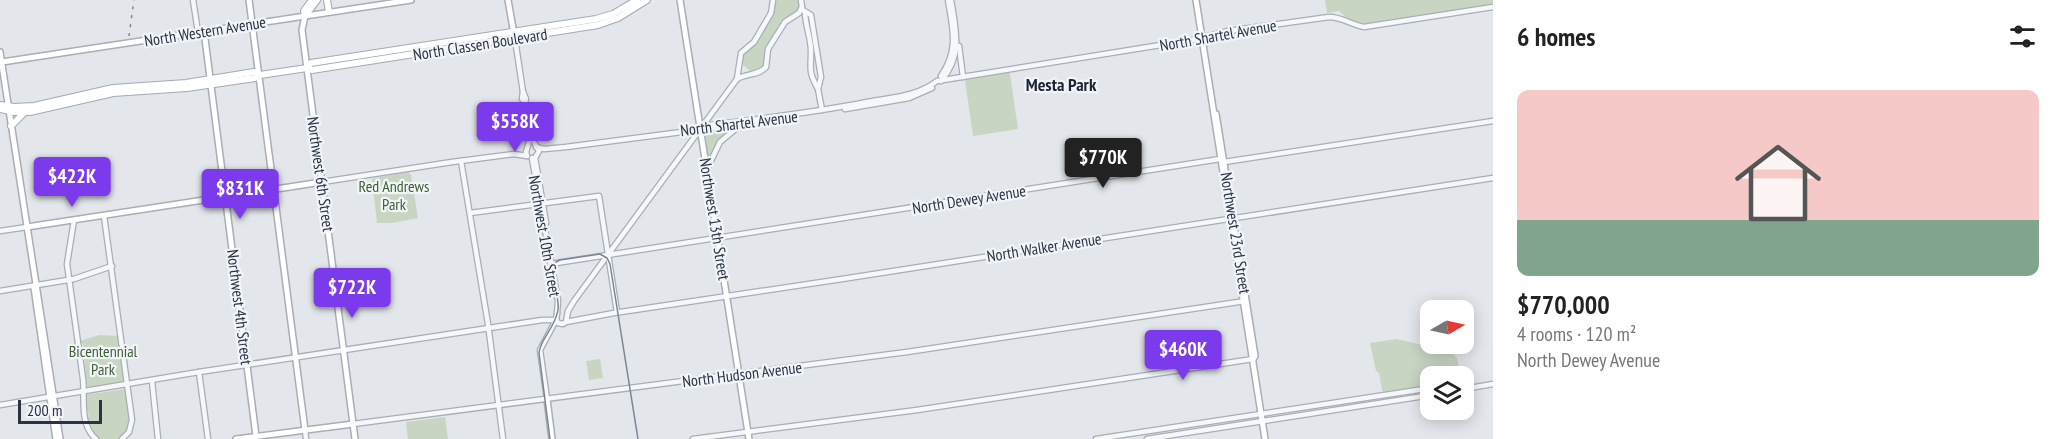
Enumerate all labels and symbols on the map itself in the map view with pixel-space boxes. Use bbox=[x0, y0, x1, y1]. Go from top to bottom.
street label: North Western Avenue bbox=[143, 12, 267, 50]
street label: North Shartel Avenue bbox=[1158, 15, 1278, 55]
street label: North Classen Boulevard bbox=[411, 23, 549, 64]
district label: Mesta Park bbox=[1026, 73, 1097, 96]
pin: $558K bbox=[473, 102, 557, 153]
street label: North Shartel Avenue bbox=[679, 106, 799, 140]
street label: Northwest 6th Street bbox=[303, 115, 339, 233]
pin: $770K bbox=[1061, 138, 1145, 189]
pin: $422K bbox=[30, 157, 114, 208]
street label: Northwest 13th Street bbox=[695, 157, 735, 282]
pin: $831K bbox=[198, 169, 282, 220]
street label: Northwest 23rd Street bbox=[1216, 171, 1256, 296]
street label: Northwest 10th Street bbox=[524, 174, 566, 299]
park label: Red Andrews Park bbox=[359, 176, 429, 214]
street label: North Dewey Avenue bbox=[911, 180, 1027, 218]
street label: North Walker Avenue bbox=[985, 228, 1103, 266]
street label: Northwest 4th Street bbox=[223, 248, 257, 366]
pin: $722K bbox=[310, 268, 394, 319]
north arrow bbox=[1420, 300, 1474, 354]
pin: $460K bbox=[1141, 330, 1225, 381]
park label: Bicentennial Park bbox=[69, 341, 138, 379]
street label: North Hudson Avenue bbox=[681, 357, 803, 391]
scale bar bbox=[18, 397, 102, 424]

